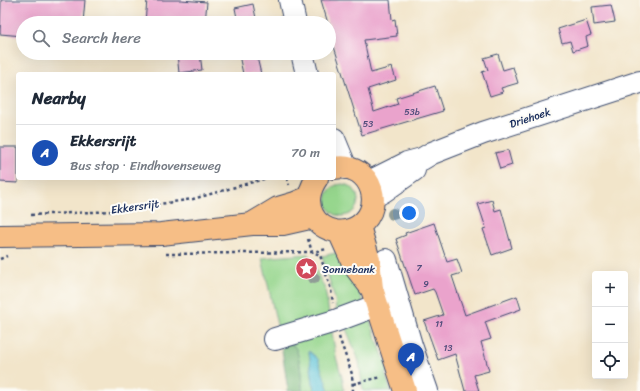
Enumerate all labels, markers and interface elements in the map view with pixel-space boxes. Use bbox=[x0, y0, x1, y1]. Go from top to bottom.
search box bbox=[16, 16, 336, 60]
text: Search here bbox=[62, 25, 141, 51]
icon: search bbox=[30, 27, 52, 49]
text: Nearby bbox=[32, 83, 86, 113]
street label: Driehoek bbox=[507, 102, 553, 134]
house number: 53b bbox=[404, 104, 420, 120]
house number: 53 bbox=[363, 116, 373, 132]
text: Ekkersrijt bbox=[70, 128, 136, 154]
text: A bbox=[41, 141, 49, 164]
text: 70 m bbox=[291, 141, 320, 164]
text: Bus stop · Eindhovenseweg bbox=[70, 154, 221, 177]
street label: Ekkersrijt bbox=[110, 194, 161, 220]
your location bbox=[399, 203, 419, 223]
place icon: Sonnebank bbox=[294, 256, 320, 282]
place label: Sonnebank bbox=[322, 260, 375, 279]
house number: 7 bbox=[416, 260, 422, 276]
map controls bbox=[592, 271, 628, 379]
button: + bbox=[592, 271, 628, 307]
house number: 9 bbox=[423, 276, 429, 292]
button: − bbox=[592, 307, 628, 343]
house number: 11 bbox=[435, 316, 443, 332]
house number: 13 bbox=[444, 340, 452, 356]
pin: A bbox=[398, 343, 424, 376]
button: locate bbox=[592, 343, 628, 379]

